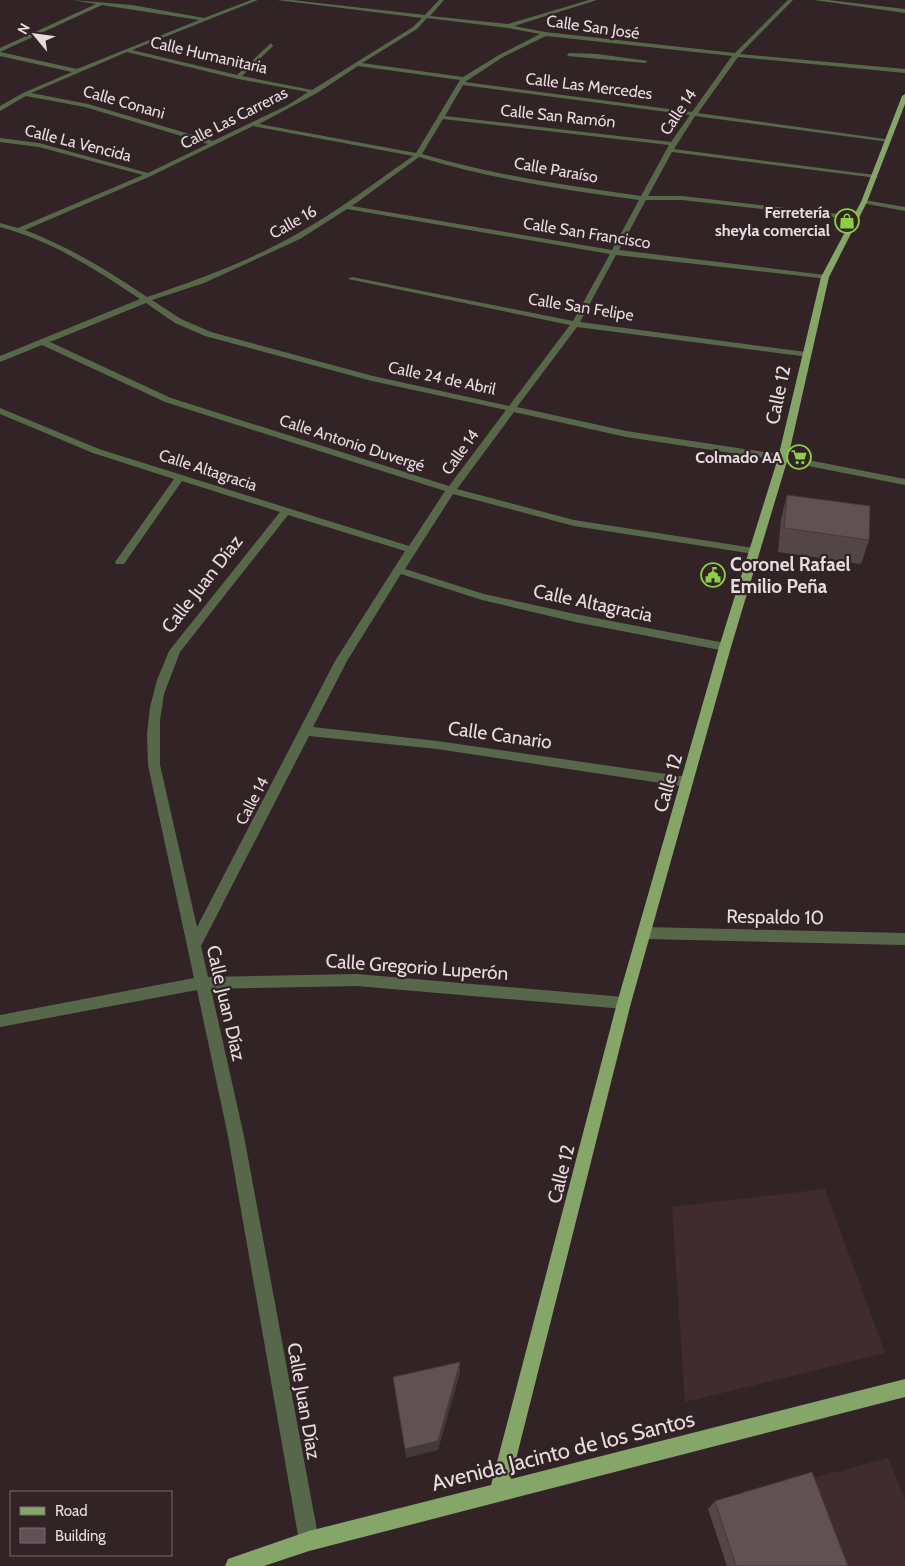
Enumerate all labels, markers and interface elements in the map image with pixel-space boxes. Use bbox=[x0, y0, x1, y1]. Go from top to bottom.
north arrow bbox=[10, 10, 60, 60]
street label: Calle San José bbox=[545, 11, 641, 43]
text: N bbox=[13, 20, 34, 37]
street label: Calle Humanitaria bbox=[149, 32, 270, 78]
street label: Calle Las Mercedes bbox=[525, 69, 654, 103]
street label: Calle Conani bbox=[81, 81, 167, 123]
street label: Calle Las Carreras bbox=[177, 83, 291, 153]
street label: Calle 14 bbox=[656, 85, 700, 139]
street label: Calle San Ramón bbox=[500, 101, 616, 131]
street label: Calle La Vencida bbox=[23, 121, 134, 166]
street label: Calle Paraíso bbox=[513, 153, 600, 187]
street label: Calle 16 bbox=[266, 201, 320, 243]
place label: Ferretería sheyla comercial bbox=[715, 203, 830, 240]
shop icon: Ferretería sheyla comercial bbox=[834, 208, 860, 234]
street label: Calle San Francisco bbox=[522, 214, 652, 252]
street label: Calle San Felipe bbox=[527, 289, 635, 325]
street label: Calle 24 de Abril bbox=[386, 357, 498, 399]
street label: Calle 12 bbox=[761, 363, 795, 427]
street label: Calle Antonio Duvergé bbox=[277, 411, 427, 475]
street label: Calle 14 bbox=[437, 426, 483, 478]
supermarket icon: Colmado AA bbox=[786, 444, 812, 470]
street label: Calle Altagracia bbox=[156, 445, 260, 495]
place label: Colmado AA bbox=[695, 448, 782, 467]
street label: Calle Juan Díaz bbox=[157, 530, 247, 638]
place label: Coronel Rafael Emilio Peña bbox=[730, 553, 850, 598]
public building icon: Coronel Rafael Emilio Peña bbox=[700, 562, 726, 588]
street label: Calle Altagracia bbox=[531, 579, 655, 627]
street label: Calle Canario bbox=[447, 716, 553, 754]
street label: Calle 12 bbox=[649, 751, 687, 815]
street label: Calle 14 bbox=[232, 774, 272, 828]
street label: Respaldo 10 bbox=[726, 905, 824, 929]
street label: Calle Juan Díaz bbox=[202, 943, 250, 1063]
street label: Calle Gregorio Luperón bbox=[325, 949, 509, 985]
street label: Calle 12 bbox=[543, 1142, 579, 1206]
street label: Calle Juan Díaz bbox=[282, 1341, 326, 1461]
street label: Avenida Jacinto de los Santos bbox=[429, 1405, 697, 1497]
legend bbox=[10, 1491, 172, 1556]
text: Road bbox=[55, 1502, 88, 1520]
text: Building bbox=[55, 1527, 106, 1545]

